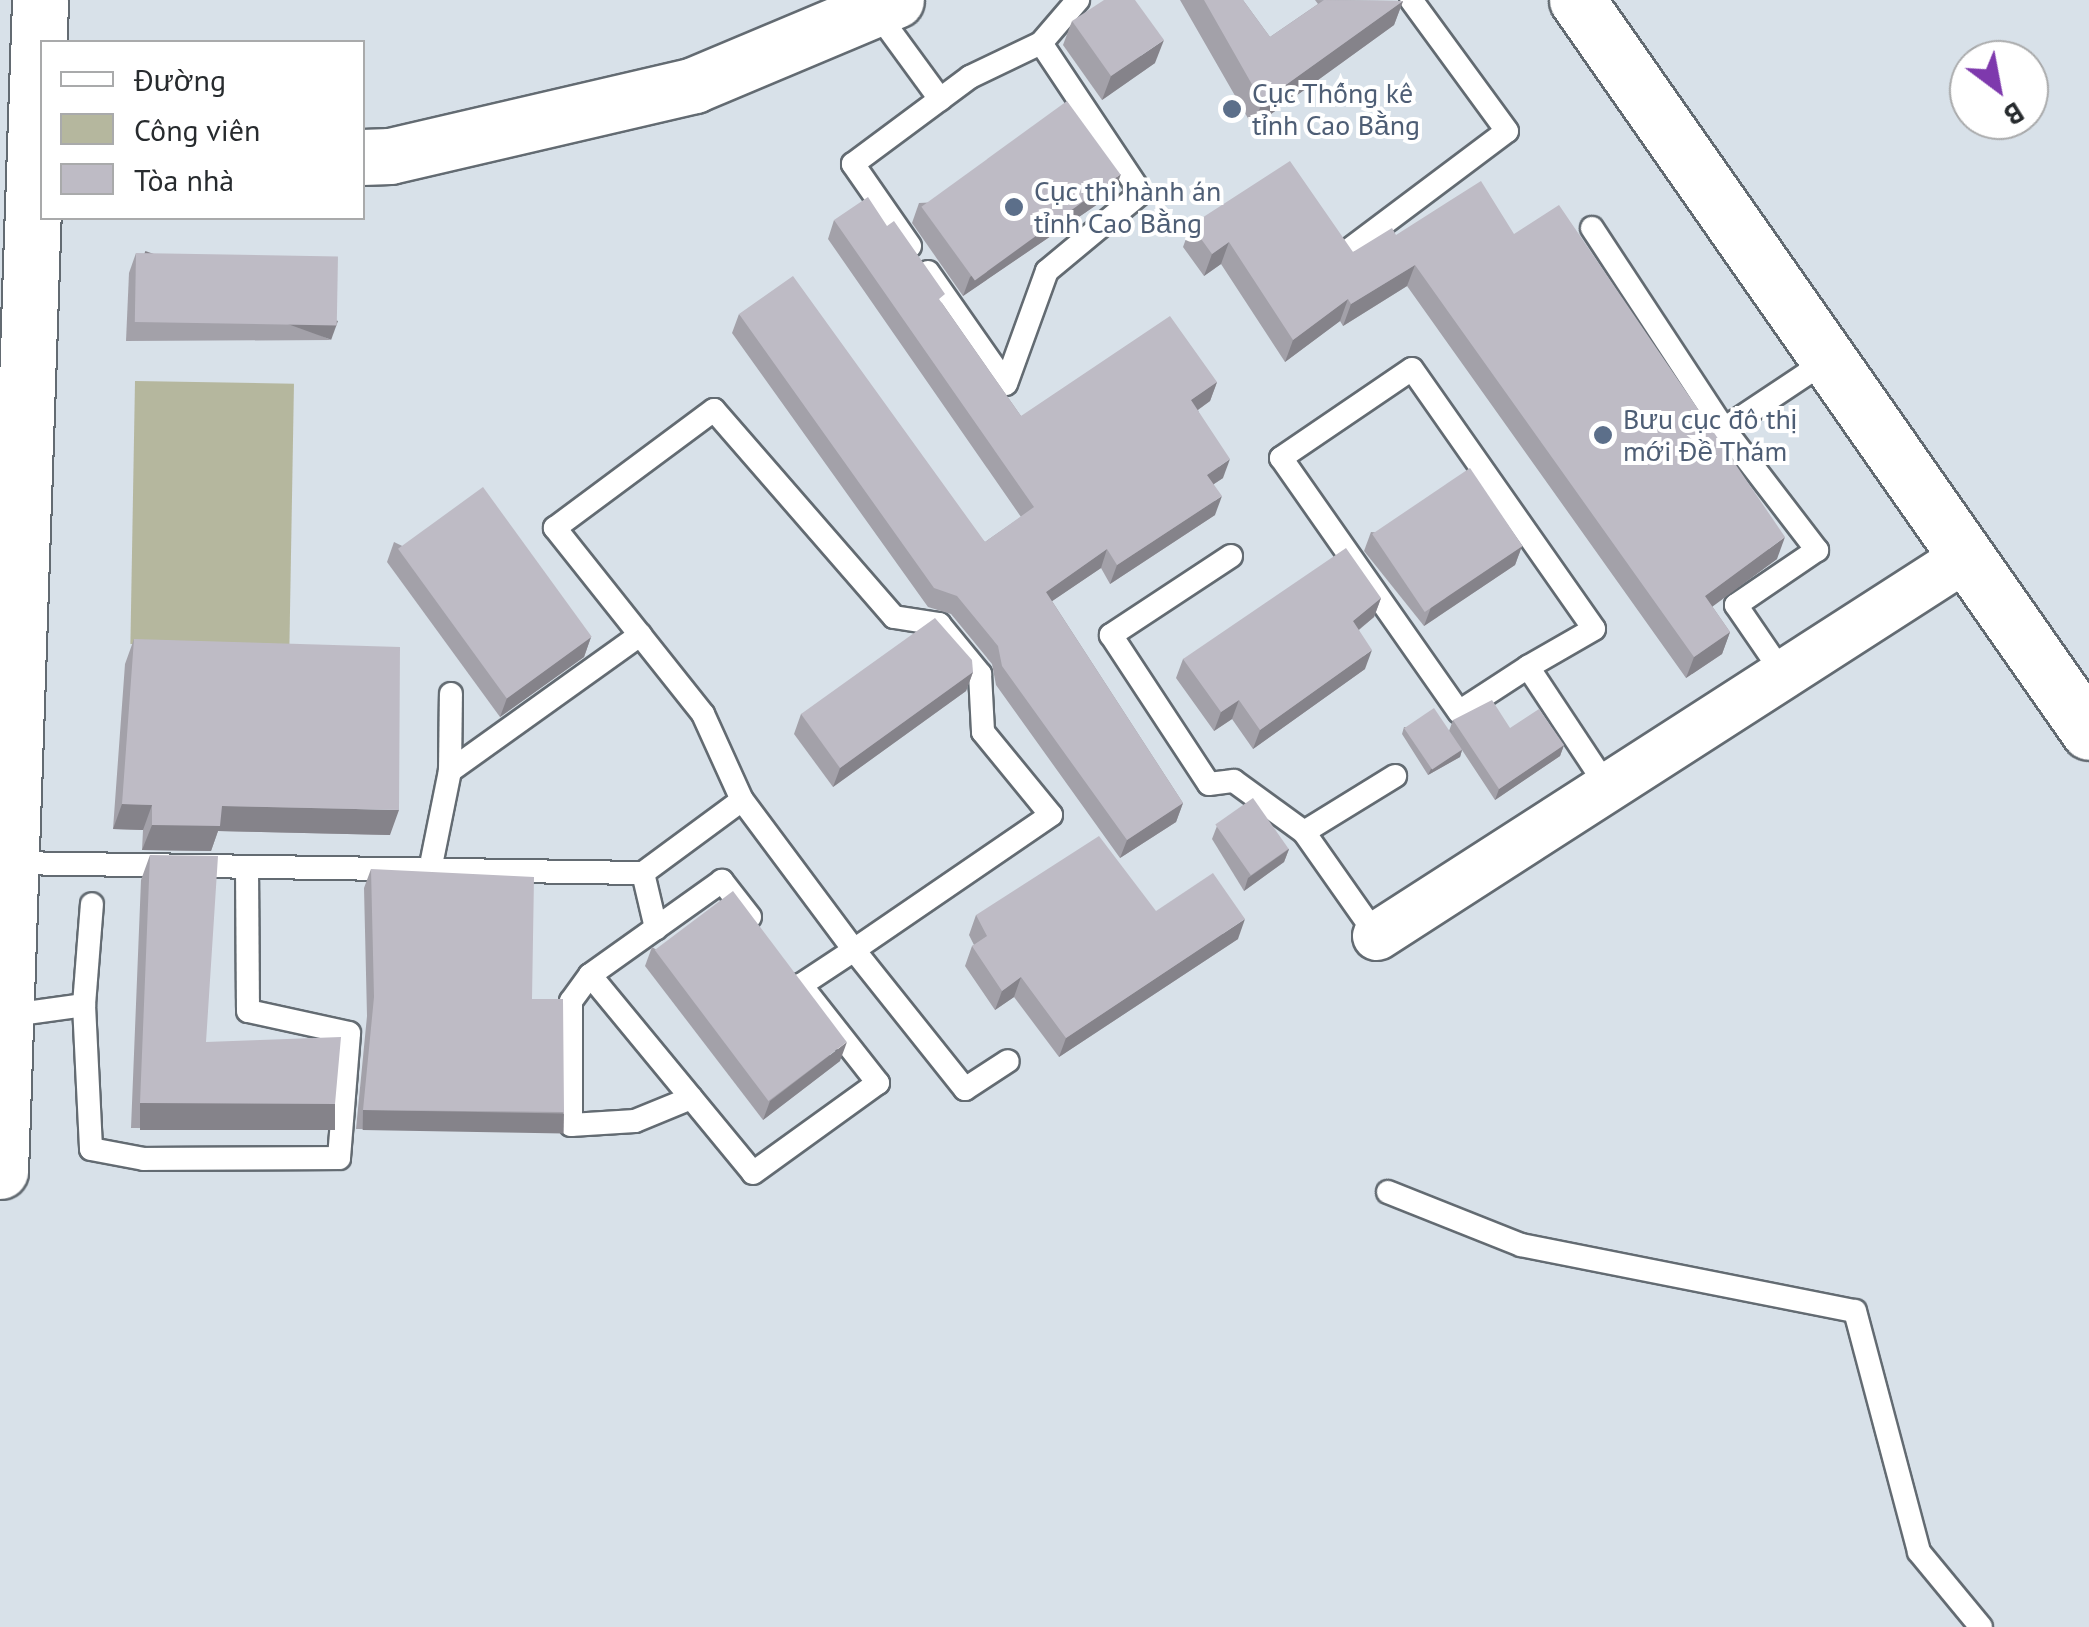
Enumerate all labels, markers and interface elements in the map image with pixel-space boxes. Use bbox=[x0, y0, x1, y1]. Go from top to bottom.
legend bbox=[40, 40, 365, 220]
north arrow bbox=[1949, 40, 2049, 140]
text: Đường bbox=[134, 60, 226, 99]
place label: Cục Thống kê tỉnh Cao Bằng bbox=[1252, 76, 1420, 142]
text: B bbox=[1997, 94, 2031, 134]
marker: Cục Thống kê tỉnh Cao Bằng bbox=[1221, 98, 1243, 120]
text: Công viên bbox=[134, 110, 260, 149]
text: Tòa nhà bbox=[134, 160, 234, 199]
place label: Cục thi hành án tỉnh Cao Bằng bbox=[1034, 174, 1222, 240]
marker: Cục thi hành án tỉnh Cao Bằng bbox=[1003, 196, 1025, 218]
place label: Bưu cục đô thị mới Đề Thám bbox=[1623, 402, 1798, 468]
marker: Bưu cục đô thị mới Đề Thám bbox=[1592, 424, 1614, 446]

